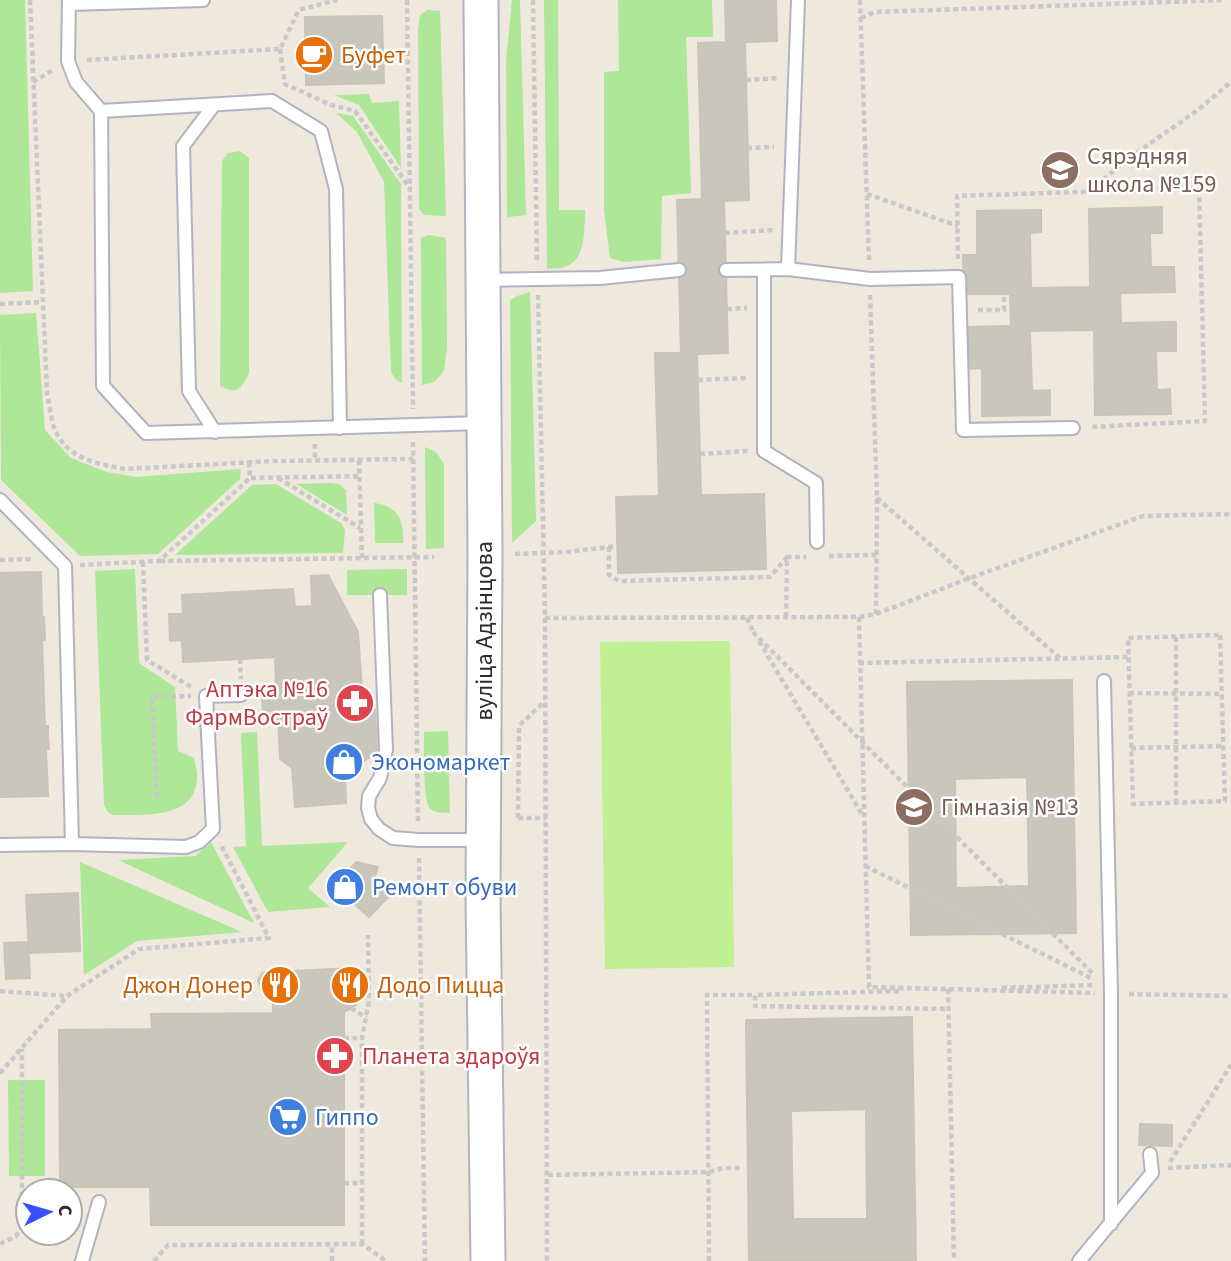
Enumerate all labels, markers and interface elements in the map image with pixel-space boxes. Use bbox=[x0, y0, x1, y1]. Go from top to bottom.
cafe icon: Буфет bbox=[293, 34, 335, 76]
place label: Буфет bbox=[341, 38, 406, 73]
place label: Сярэдняя школа №159 bbox=[1087, 139, 1216, 202]
school or university icon: Сярэдняя школа №159 bbox=[1039, 149, 1081, 191]
street label: вуліца Адзінцова bbox=[467, 541, 502, 721]
place label: Аптэка №16 ФармВостраў bbox=[185, 672, 328, 735]
pharmacy icon: Аптэка №16 ФармВостраў bbox=[334, 682, 376, 724]
shop icon: Экономаркет bbox=[323, 741, 365, 783]
place label: Экономаркет bbox=[371, 745, 510, 780]
school or university icon: Гімназія №13 bbox=[893, 786, 935, 828]
place label: Гімназія №13 bbox=[941, 790, 1079, 825]
shop icon: Ремонт обуви bbox=[324, 866, 366, 908]
place label: Ремонт обуви bbox=[372, 870, 517, 905]
restaurant icon: Джон Донер bbox=[259, 964, 301, 1006]
restaurant icon: Додо Пицца bbox=[329, 964, 371, 1006]
place label: Джон Донер bbox=[123, 968, 253, 1003]
place label: Додо Пицца bbox=[377, 968, 504, 1003]
pharmacy icon: Планета здароўя bbox=[314, 1035, 356, 1077]
place label: Планета здароўя bbox=[362, 1039, 540, 1074]
supermarket icon: Гиппо bbox=[267, 1096, 309, 1138]
place label: Гиппо bbox=[315, 1100, 379, 1135]
north arrow bbox=[14, 1177, 84, 1247]
text: С bbox=[51, 1204, 78, 1217]

